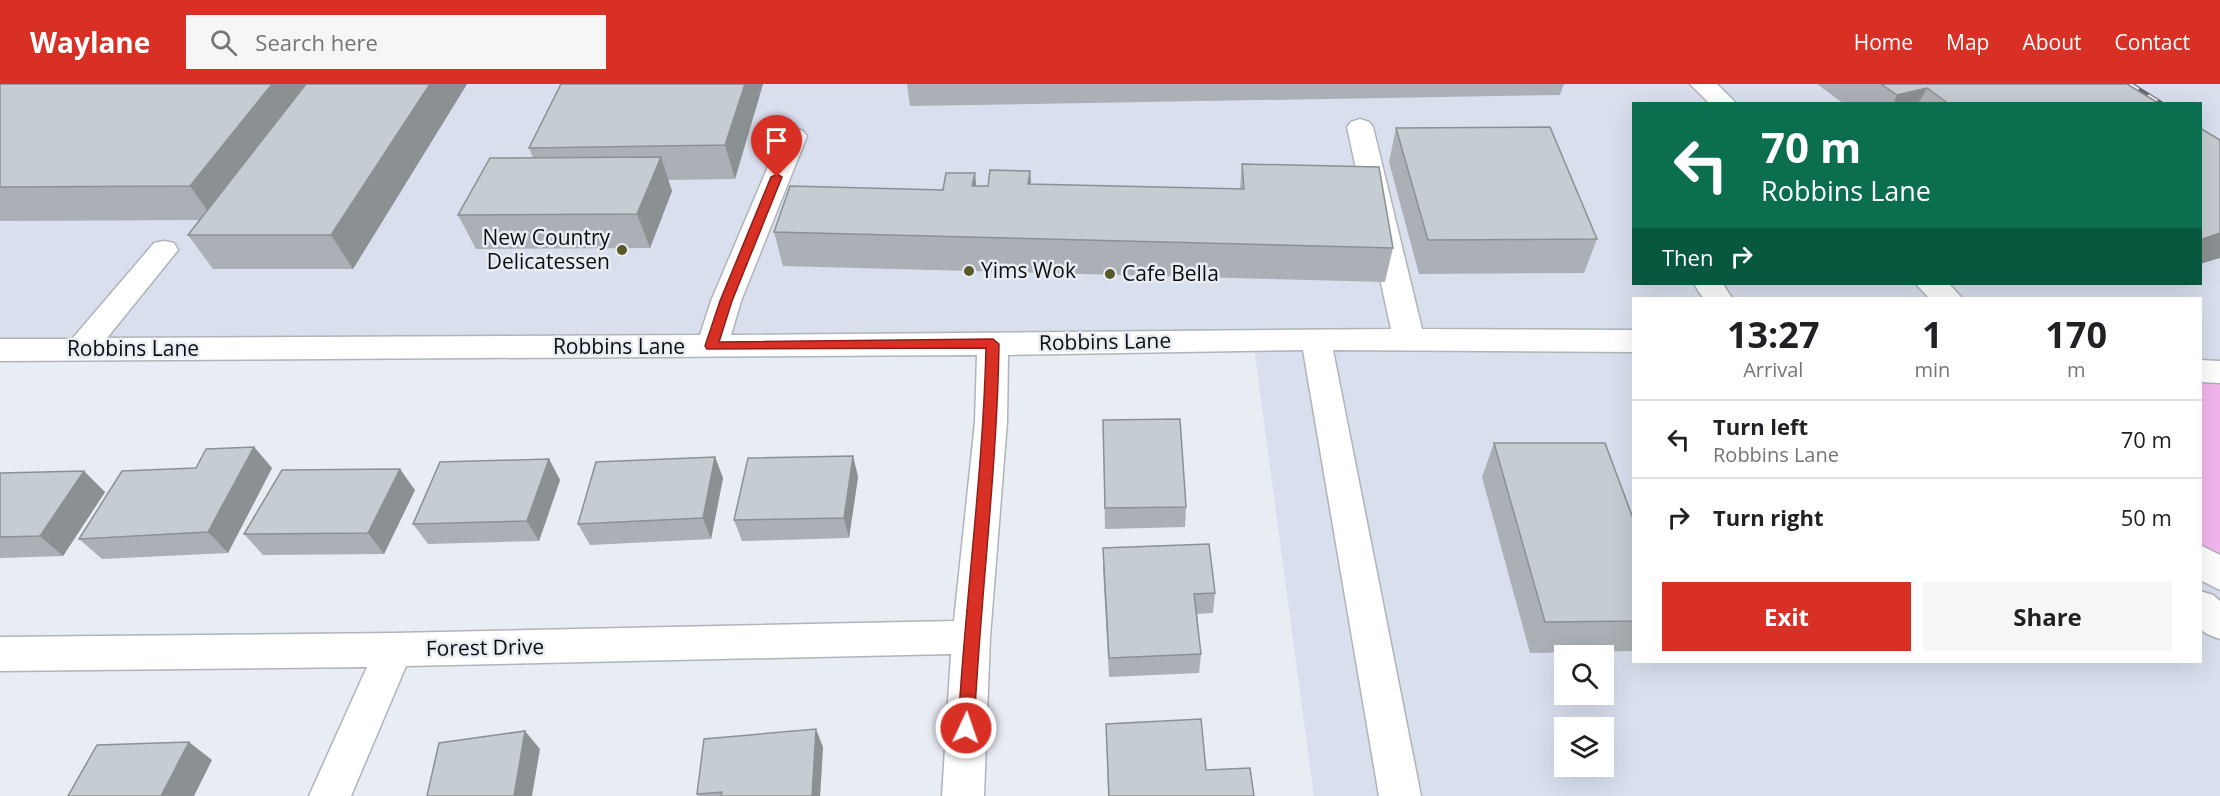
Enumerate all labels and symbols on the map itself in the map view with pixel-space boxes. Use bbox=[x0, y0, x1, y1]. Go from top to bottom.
pin bbox=[751, 115, 802, 177]
place label: New Country Delicatessen bbox=[482, 223, 610, 275]
marker: New Country Delicatessen bbox=[615, 243, 629, 257]
place label: Yims Wok bbox=[981, 256, 1076, 284]
place label: Cafe Bella bbox=[1122, 259, 1219, 287]
marker: Yims Wok bbox=[962, 264, 976, 278]
marker: Cafe Bella bbox=[1103, 267, 1117, 281]
street label: Robbins Lane bbox=[1039, 326, 1171, 356]
street label: Robbins Lane bbox=[553, 332, 685, 360]
street label: Robbins Lane bbox=[67, 334, 199, 362]
street label: Forest Drive bbox=[426, 632, 544, 662]
position arrow bbox=[934, 696, 998, 760]

